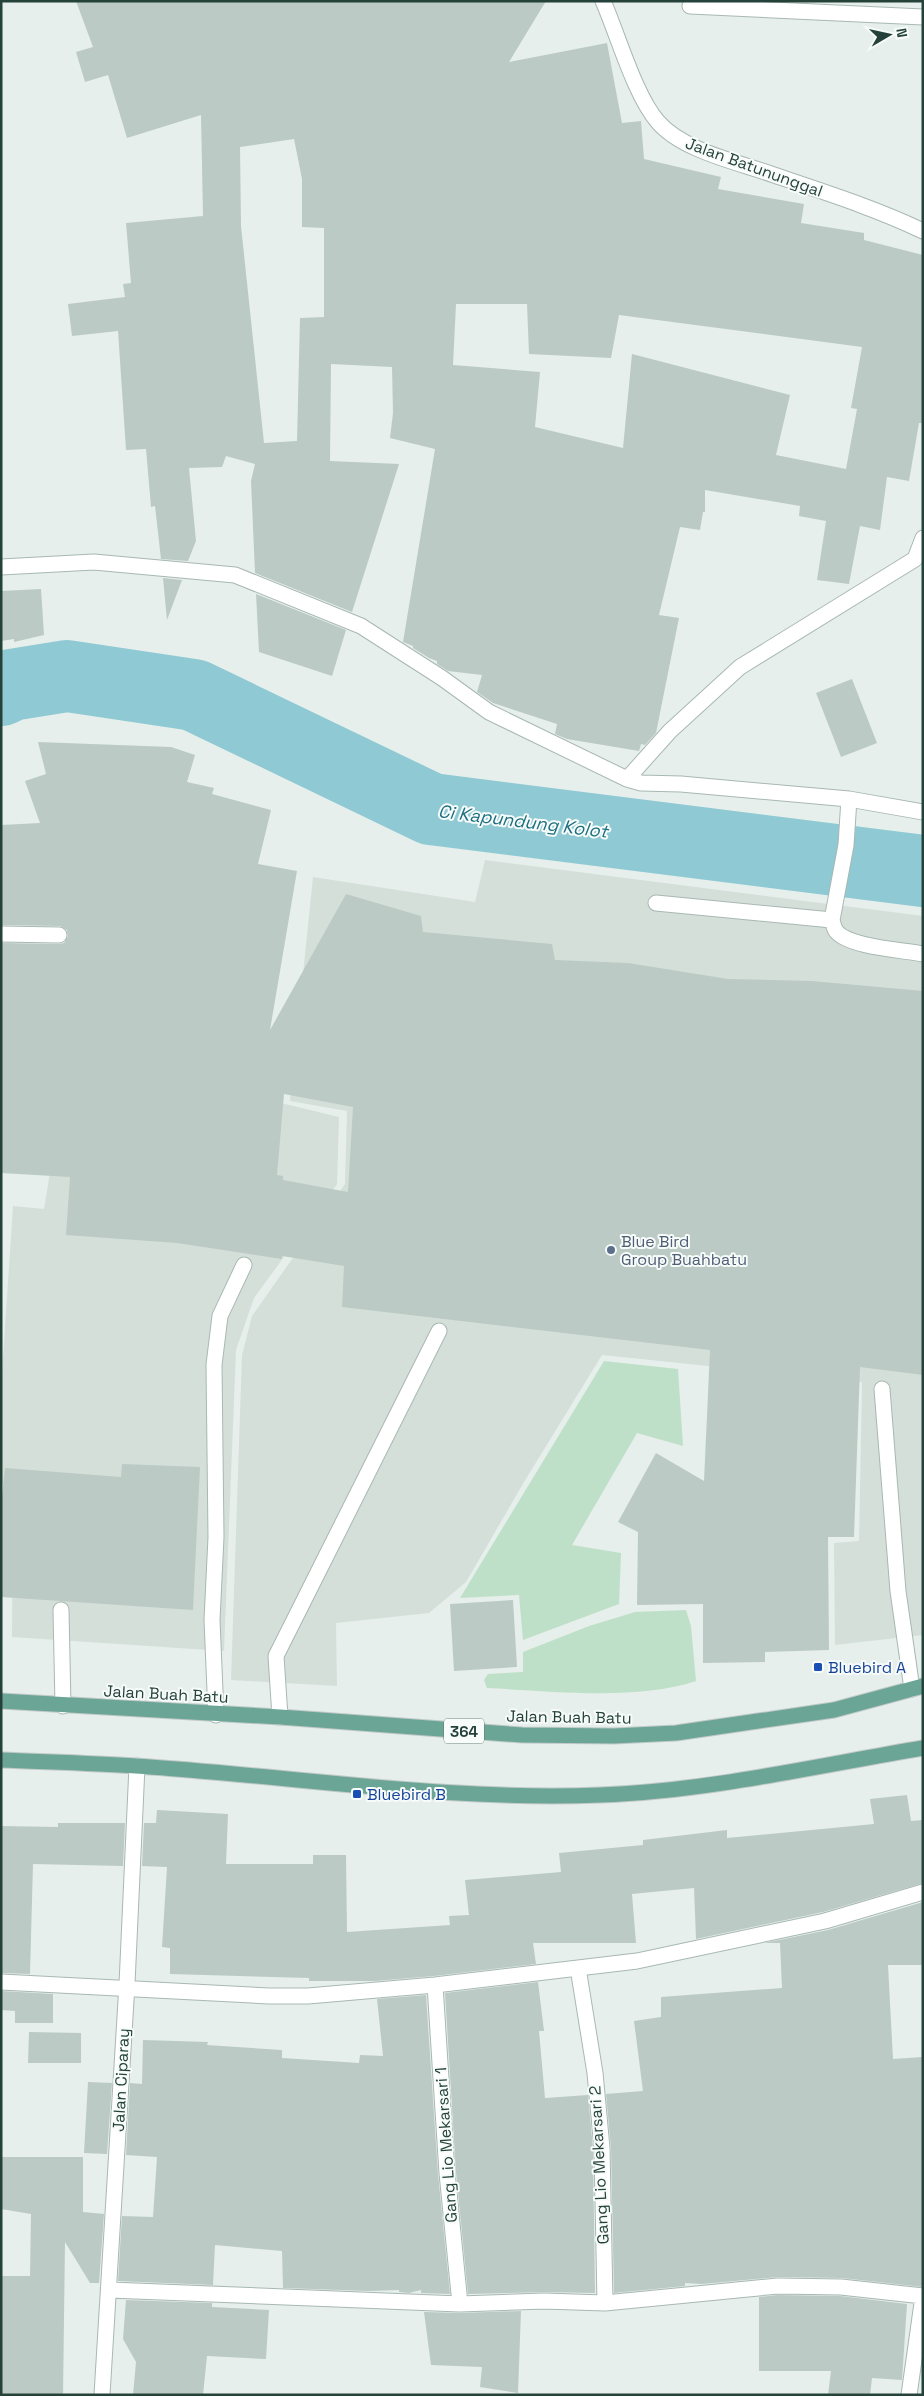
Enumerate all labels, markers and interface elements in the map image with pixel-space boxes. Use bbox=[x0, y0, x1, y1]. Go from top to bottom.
north arrow bbox=[864, 10, 914, 60]
text: N bbox=[892, 27, 911, 39]
street label: Jalan Batununggal bbox=[682, 132, 826, 202]
water label: Ci Kapundung Kolot bbox=[437, 799, 611, 843]
place label: Blue Bird Group Buahbatu bbox=[621, 1231, 747, 1270]
marker: Blue Bird Group Buahbatu bbox=[605, 1244, 617, 1256]
place label: Bluebird A bbox=[828, 1657, 906, 1678]
marker: Bluebird A bbox=[812, 1661, 824, 1673]
street label: Jalan Buah Batu bbox=[103, 1680, 229, 1708]
street label: Jalan Buah Batu bbox=[506, 1705, 632, 1729]
road number: 364 bbox=[444, 1718, 484, 1744]
place label: Bluebird B bbox=[367, 1784, 446, 1805]
marker: Bluebird B bbox=[351, 1788, 363, 1800]
street label: Jalan Ciparay bbox=[108, 2028, 134, 2132]
street label: Gang Lio Mekarsari 1 bbox=[430, 2067, 462, 2223]
street label: Gang Lio Mekarsari 2 bbox=[584, 2085, 614, 2245]

